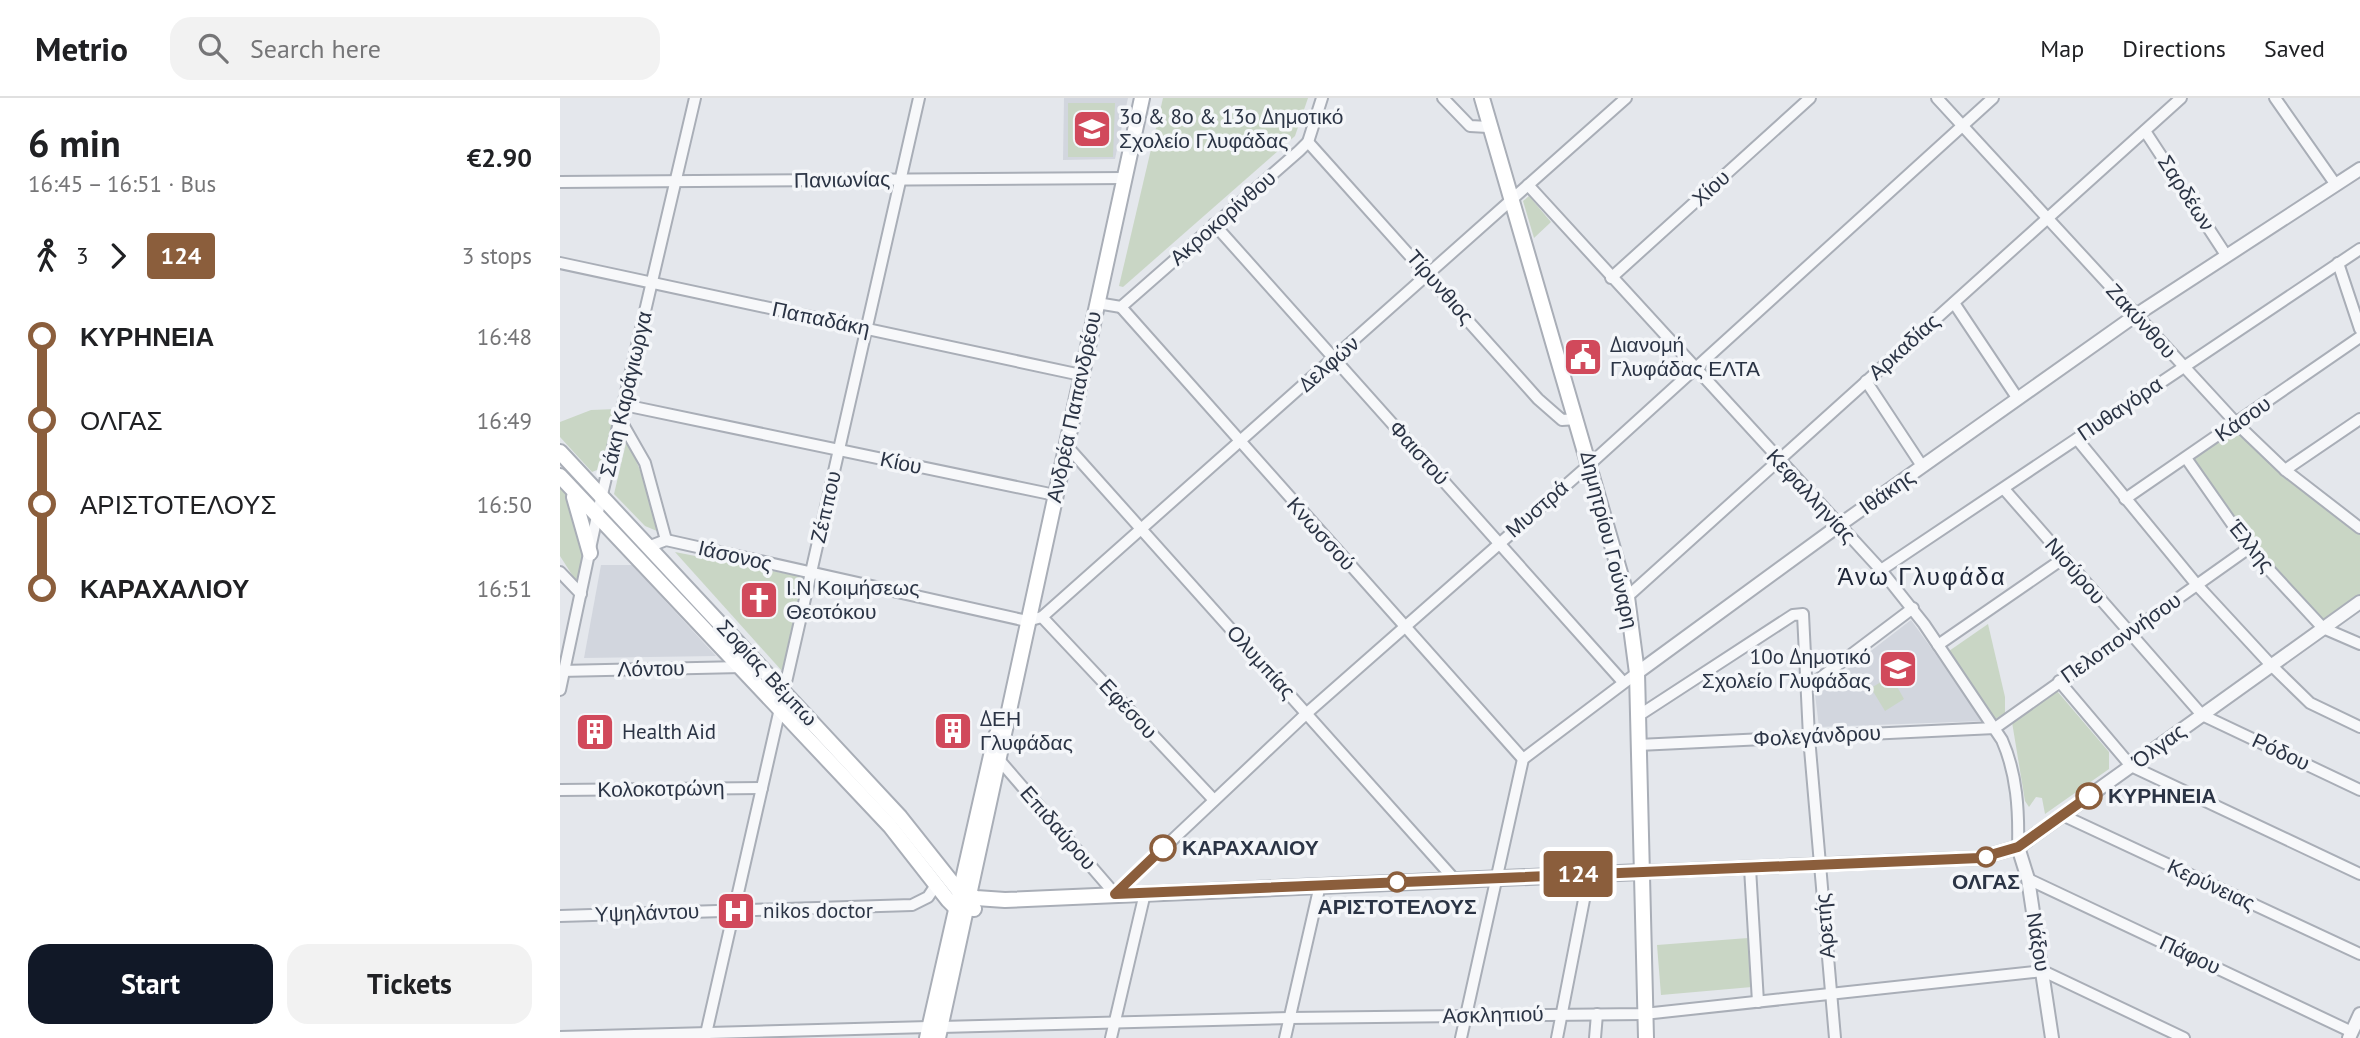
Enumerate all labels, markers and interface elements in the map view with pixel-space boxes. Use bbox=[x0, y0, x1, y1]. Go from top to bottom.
search box bbox=[170, 17, 660, 80]
text: Metrio bbox=[35, 27, 128, 70]
icon: search bbox=[194, 29, 232, 67]
text: Search here bbox=[250, 32, 381, 65]
text: Map bbox=[2040, 33, 2084, 64]
text: Directions bbox=[2122, 33, 2226, 64]
text: Saved bbox=[2264, 33, 2325, 64]
place label: 3ο & 8ο & 13ο Δημοτικό Σχολείο Γλυφάδας bbox=[1119, 103, 1344, 154]
school or university icon: 3ο & 8ο & 13ο Δημοτικό Σχολείο Γλυφάδας bbox=[1071, 108, 1113, 150]
text: 6 min bbox=[28, 118, 121, 167]
text: €2.90 bbox=[467, 141, 532, 174]
street label: Σαρδέων bbox=[2152, 150, 2221, 236]
street label: Ακροκορίνθου bbox=[1164, 164, 1281, 271]
street label: Χίου bbox=[1686, 164, 1735, 212]
street label: Πανιωνίας bbox=[794, 165, 890, 194]
text: 16:45 – 16:51 · Bus bbox=[28, 169, 216, 198]
icon: walk bbox=[28, 237, 66, 275]
icon: forward bbox=[99, 237, 137, 275]
text: 124 bbox=[161, 240, 201, 271]
text: 3 bbox=[76, 241, 89, 270]
text: 3 stops bbox=[462, 241, 532, 270]
street label: Τίρυνθιος bbox=[1401, 244, 1480, 329]
street label: Ζακύνθου bbox=[2100, 277, 2182, 364]
street label: Παπαδάκη bbox=[770, 295, 873, 342]
street label: Σάκη Καράγιωργα bbox=[593, 308, 658, 479]
street label: Αρκαδίας bbox=[1862, 308, 1945, 386]
street label: Ανδρέα Παπανδρέου bbox=[1040, 309, 1107, 505]
text: ΚΥΡΗΝΕΙΑ bbox=[80, 320, 214, 353]
text: 16:48 bbox=[477, 322, 532, 351]
street label: Δελφών bbox=[1293, 330, 1365, 397]
place label: Διανομή Γλυφάδας ΕΛΤΑ bbox=[1610, 331, 1760, 382]
public building icon: Διανομή Γλυφάδας ΕΛΤΑ bbox=[1562, 336, 1604, 378]
street label: Πυθαγόρα bbox=[2072, 370, 2167, 447]
street label: Κάσου bbox=[2210, 390, 2276, 447]
text: ΟΛΓΑΣ bbox=[80, 404, 162, 437]
text: 16:49 bbox=[477, 406, 532, 435]
street label: Φαιστού bbox=[1383, 415, 1455, 491]
street label: Κεφαλληνίας bbox=[1761, 443, 1862, 548]
street label: Κίου bbox=[878, 445, 924, 480]
street label: Δημητρίου Γούναρη bbox=[1574, 449, 1645, 631]
street label: Ιθάκης bbox=[1854, 463, 1920, 520]
street label: Ζέππου bbox=[804, 468, 847, 546]
street label: Μυστρά bbox=[1500, 474, 1574, 543]
text: ΑΡΙΣΤΟΤΕΛΟΥΣ bbox=[80, 488, 276, 521]
text: 16:50 bbox=[477, 490, 532, 519]
street label: Κνωσσού bbox=[1281, 491, 1362, 576]
street label: Έλλης bbox=[2222, 513, 2281, 577]
street label: Νισύρου bbox=[2039, 532, 2112, 609]
street label: Ιάσονος bbox=[696, 534, 775, 577]
district label: Άνω Γλυφάδα bbox=[1837, 561, 2007, 592]
text: ΚΑΡΑΧΑΛΙΟΥ bbox=[80, 572, 249, 605]
text: 16:51 bbox=[477, 574, 532, 603]
place label: Ι.Ν Κοιμήσεως Θεοτόκου bbox=[786, 574, 919, 625]
church icon: Ι.Ν Κοιμήσεως Θεοτόκου bbox=[738, 579, 780, 621]
street label: Πελοποννήσου bbox=[2055, 586, 2186, 689]
street label: Σοφίας Βέμπω bbox=[711, 614, 824, 732]
street label: Ολυμπίας bbox=[1221, 619, 1302, 704]
place label: 10o Δημοτικό Σχολείο Γλυφάδας bbox=[1702, 643, 1871, 694]
school or university icon: 10o Δημοτικό Σχολείο Γλυφάδας bbox=[1877, 648, 1919, 690]
street label: Λόντου bbox=[617, 654, 685, 683]
street label: Εφέσου bbox=[1094, 673, 1163, 745]
place label: ΔΕΗ Γλυφάδας bbox=[980, 705, 1073, 756]
building icon: ΔΕΗ Γλυφάδας bbox=[932, 710, 974, 752]
building icon: Health Aid bbox=[574, 711, 616, 753]
street label: Όλγας bbox=[2126, 717, 2191, 775]
place label: Health Aid bbox=[622, 718, 716, 745]
street label: Φολεγάνδρου bbox=[1752, 719, 1882, 752]
street label: Ρόδου bbox=[2248, 727, 2314, 777]
street label: Κολοκοτρώνη bbox=[597, 774, 725, 803]
street label: Επιδαύρου bbox=[1014, 780, 1102, 875]
place label: ΚΥΡΗΝΕΙΑ bbox=[2108, 782, 2217, 809]
marker: ΚΥΡΗΝΕΙΑ bbox=[2076, 783, 2102, 809]
place label: ΚΑΡΑΧΑΛΙΟΥ bbox=[1182, 834, 1319, 861]
marker: ΚΑΡΑΧΑΛΙΟΥ bbox=[1150, 835, 1176, 861]
marker: ΟΛΓΑΣ bbox=[1976, 847, 1996, 867]
line badge: 124 bbox=[1538, 851, 1618, 897]
street label: Κερύνειας bbox=[2163, 853, 2259, 917]
text: 124 bbox=[1558, 858, 1598, 889]
place label: ΟΛΓΑΣ bbox=[1952, 868, 2020, 895]
marker: ΑΡΙΣΤΟΤΕΛΟΥΣ bbox=[1387, 872, 1407, 892]
hospital icon: nikos doctor bbox=[715, 890, 757, 932]
street label: Αρετής bbox=[1808, 892, 1841, 960]
place label: ΑΡΙΣΤΟΤΕΛΟΥΣ bbox=[1317, 893, 1477, 920]
street label: Υψηλάντου bbox=[594, 897, 700, 928]
place label: nikos doctor bbox=[763, 897, 873, 924]
street label: Νάξου bbox=[2021, 911, 2056, 973]
street label: Πάφου bbox=[2155, 929, 2225, 980]
button: Start bbox=[28, 944, 273, 1024]
button: Tickets bbox=[287, 944, 532, 1024]
street label: Ασκληπιού bbox=[1442, 1000, 1544, 1029]

